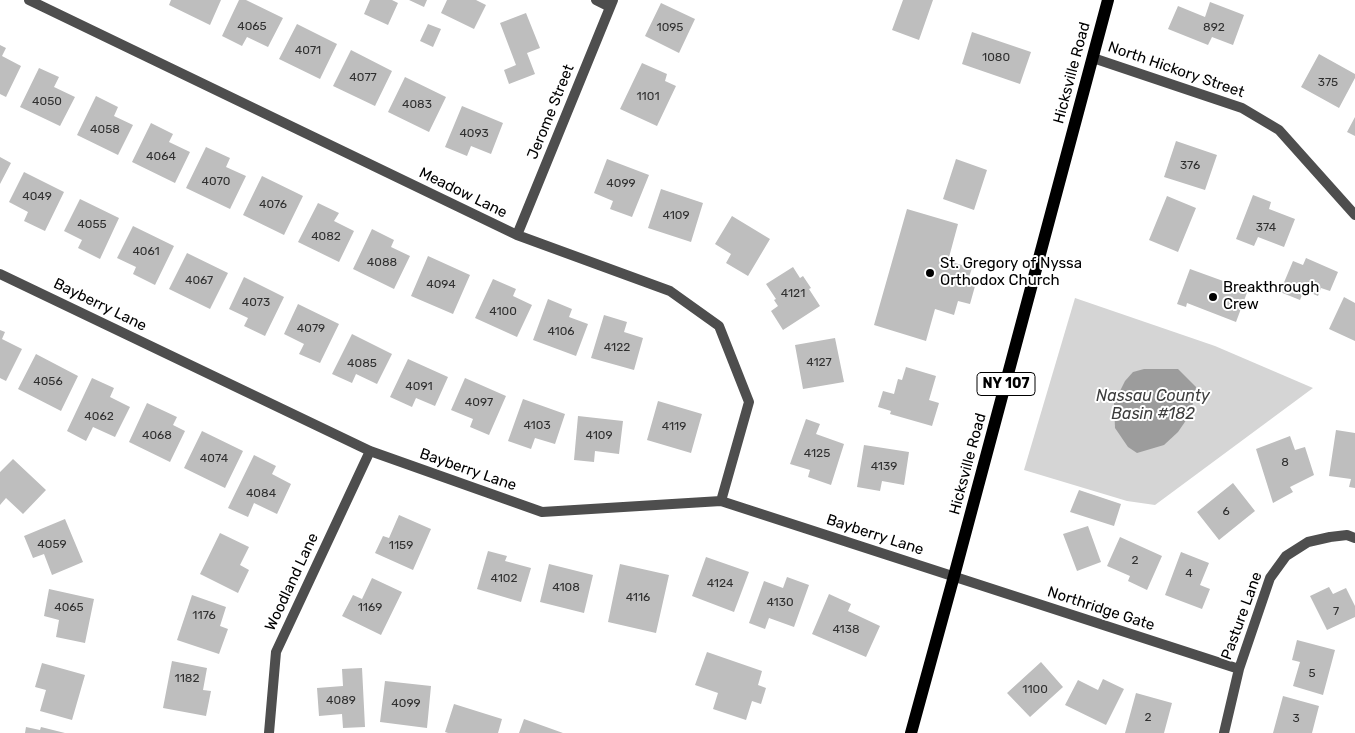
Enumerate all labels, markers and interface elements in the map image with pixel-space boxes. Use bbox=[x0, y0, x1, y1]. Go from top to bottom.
house number: 4065 bbox=[237, 20, 267, 34]
street label: Hicksville Road bbox=[1050, 20, 1094, 126]
house number: 1095 bbox=[657, 21, 683, 35]
house number: 892 bbox=[1203, 21, 1225, 35]
street label: North Hickory Street bbox=[1105, 38, 1247, 102]
house number: 4071 bbox=[295, 44, 321, 58]
house number: 1080 bbox=[982, 51, 1010, 65]
street label: Jerome Street bbox=[524, 62, 578, 162]
house number: 4077 bbox=[349, 71, 377, 85]
house number: 375 bbox=[1318, 76, 1338, 90]
house number: 1101 bbox=[636, 90, 660, 104]
house number: 4050 bbox=[32, 95, 62, 109]
house number: 4083 bbox=[402, 98, 432, 112]
house number: 4058 bbox=[90, 123, 120, 137]
house number: 4093 bbox=[459, 127, 489, 141]
house number: 4064 bbox=[146, 150, 176, 164]
house number: 376 bbox=[1180, 159, 1200, 173]
street label: Meadow Lane bbox=[416, 164, 510, 222]
house number: 4070 bbox=[202, 175, 230, 189]
house number: 4099 bbox=[606, 177, 636, 191]
house number: 4049 bbox=[22, 190, 52, 204]
house number: 4076 bbox=[259, 198, 287, 212]
house number: 4109 bbox=[662, 209, 690, 223]
house number: 4055 bbox=[77, 218, 107, 232]
house number: 374 bbox=[1256, 221, 1276, 235]
house number: 4082 bbox=[311, 230, 341, 244]
house number: 4061 bbox=[132, 245, 160, 259]
place label: St. Gregory of Nyssa Orthodox Church bbox=[940, 255, 1082, 290]
house number: 4088 bbox=[367, 256, 397, 270]
marker: St. Gregory of Nyssa Orthodox Church bbox=[924, 267, 936, 279]
house number: 4067 bbox=[185, 274, 213, 288]
street label: Bayberry Lane bbox=[51, 275, 149, 335]
house number: 4094 bbox=[426, 278, 456, 292]
place label: Breakthrough Crew bbox=[1223, 279, 1319, 314]
house number: 4121 bbox=[781, 287, 805, 301]
marker: Breakthrough Crew bbox=[1207, 291, 1219, 303]
house number: 4073 bbox=[242, 296, 270, 310]
house number: 4100 bbox=[489, 305, 517, 319]
house number: 4079 bbox=[297, 322, 325, 336]
house number: 4106 bbox=[547, 325, 575, 339]
house number: 4122 bbox=[604, 341, 630, 355]
house number: 4127 bbox=[806, 356, 832, 370]
house number: 4085 bbox=[347, 357, 377, 371]
road number: NY 107 bbox=[977, 372, 1035, 396]
house number: 4056 bbox=[33, 375, 63, 389]
house number: 4091 bbox=[405, 380, 433, 394]
water label: Nassau County Basin #182 bbox=[1096, 386, 1210, 424]
house number: 4097 bbox=[465, 396, 493, 410]
house number: 4062 bbox=[84, 410, 114, 424]
street label: Hicksville Road bbox=[946, 411, 990, 517]
house number: 4103 bbox=[523, 419, 551, 433]
house number: 4119 bbox=[662, 420, 686, 434]
house number: 4068 bbox=[142, 429, 172, 443]
house number: 4109 bbox=[585, 429, 613, 443]
street label: Bayberry Lane bbox=[417, 445, 519, 495]
house number: 4125 bbox=[804, 447, 830, 461]
house number: 4074 bbox=[200, 452, 228, 466]
house number: 8 bbox=[1281, 456, 1289, 470]
house number: 4139 bbox=[871, 460, 897, 474]
house number: 4084 bbox=[246, 487, 276, 501]
house number: 6 bbox=[1222, 505, 1230, 519]
street label: Bayberry Lane bbox=[824, 511, 926, 559]
street label: Woodland Lane bbox=[262, 530, 322, 634]
house number: 4059 bbox=[37, 538, 67, 552]
house number: 1159 bbox=[389, 539, 413, 553]
house number: 2 bbox=[1131, 554, 1139, 568]
house number: 4 bbox=[1185, 567, 1193, 581]
street label: Pasture Lane bbox=[1218, 570, 1266, 662]
house number: 4102 bbox=[490, 572, 518, 586]
house number: 4124 bbox=[707, 577, 733, 591]
house number: 4108 bbox=[552, 581, 580, 595]
street label: Northridge Gate bbox=[1045, 583, 1157, 635]
house number: 4116 bbox=[626, 591, 650, 605]
house number: 4130 bbox=[766, 596, 794, 610]
house number: 4065 bbox=[54, 601, 84, 615]
house number: 1169 bbox=[358, 601, 382, 615]
house number: 7 bbox=[1333, 605, 1339, 619]
house number: 1176 bbox=[192, 609, 216, 623]
house number: 4138 bbox=[832, 623, 860, 637]
house number: 5 bbox=[1308, 667, 1316, 681]
house number: 1182 bbox=[175, 672, 199, 686]
house number: 1100 bbox=[1022, 683, 1048, 697]
house number: 4089 bbox=[326, 694, 356, 708]
house number: 4099 bbox=[391, 697, 421, 711]
house number: 2 bbox=[1144, 711, 1152, 725]
house number: 3 bbox=[1292, 712, 1300, 726]

